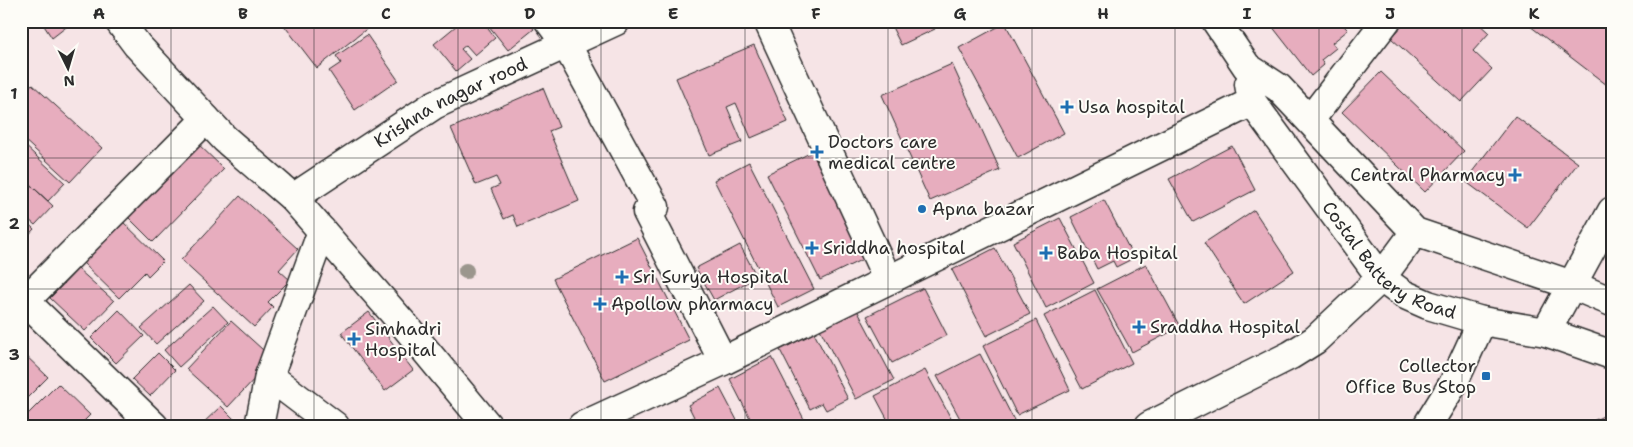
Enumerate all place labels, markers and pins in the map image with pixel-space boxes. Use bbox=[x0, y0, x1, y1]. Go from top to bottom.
place label: Usa hospital bbox=[1078, 95, 1185, 119]
marker: Usa hospital bbox=[1060, 100, 1074, 114]
place label: Doctors care medical centre bbox=[828, 130, 956, 175]
marker: Doctors care medical centre bbox=[810, 145, 824, 159]
place label: Central Pharmacy bbox=[1350, 163, 1505, 187]
marker: Central Pharmacy bbox=[1509, 169, 1521, 181]
place label: Apna bazar bbox=[932, 197, 1035, 221]
marker: Apna bazar bbox=[916, 203, 928, 215]
place label: Sriddha hospital bbox=[823, 236, 966, 260]
marker: Sriddha hospital bbox=[805, 241, 819, 255]
place label: Baba Hospital bbox=[1057, 241, 1178, 265]
marker: Baba Hospital bbox=[1039, 246, 1053, 260]
place label: Sri Surya Hospital bbox=[633, 265, 789, 289]
marker: Sri Surya Hospital bbox=[615, 270, 629, 284]
place label: Apollow pharmacy bbox=[611, 292, 774, 316]
marker: Apollow pharmacy bbox=[593, 297, 607, 311]
place label: Sraddha Hospital bbox=[1150, 315, 1301, 339]
place label: Simhadri Hospital bbox=[365, 317, 442, 362]
marker: Sraddha Hospital bbox=[1132, 320, 1146, 334]
marker: Simhadri Hospital bbox=[347, 332, 361, 346]
place label: Collector Office Bus Stop bbox=[1345, 354, 1476, 399]
marker: Collector Office Bus Stop bbox=[1480, 370, 1492, 382]

